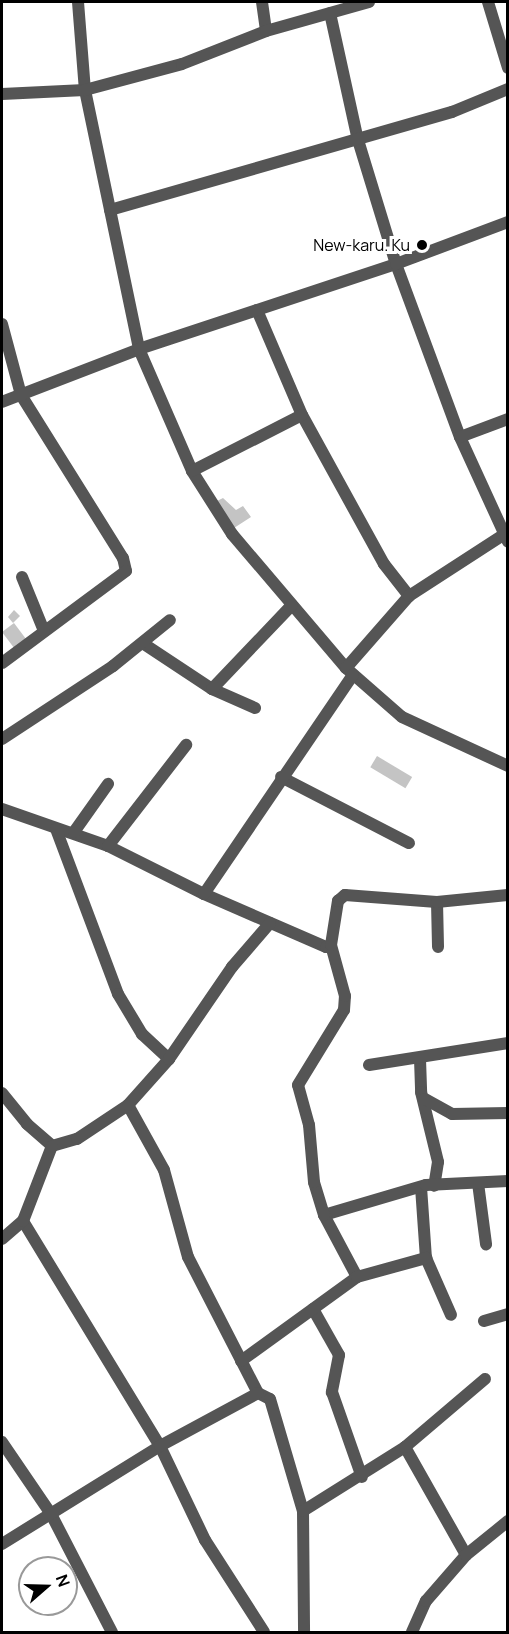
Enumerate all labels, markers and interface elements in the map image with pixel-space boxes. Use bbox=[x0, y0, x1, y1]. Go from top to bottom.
place label: New-karu. Ku bbox=[313, 235, 410, 255]
marker: New-karu. Ku bbox=[415, 238, 429, 252]
north arrow bbox=[18, 1556, 78, 1616]
text: N bbox=[51, 1571, 75, 1590]

